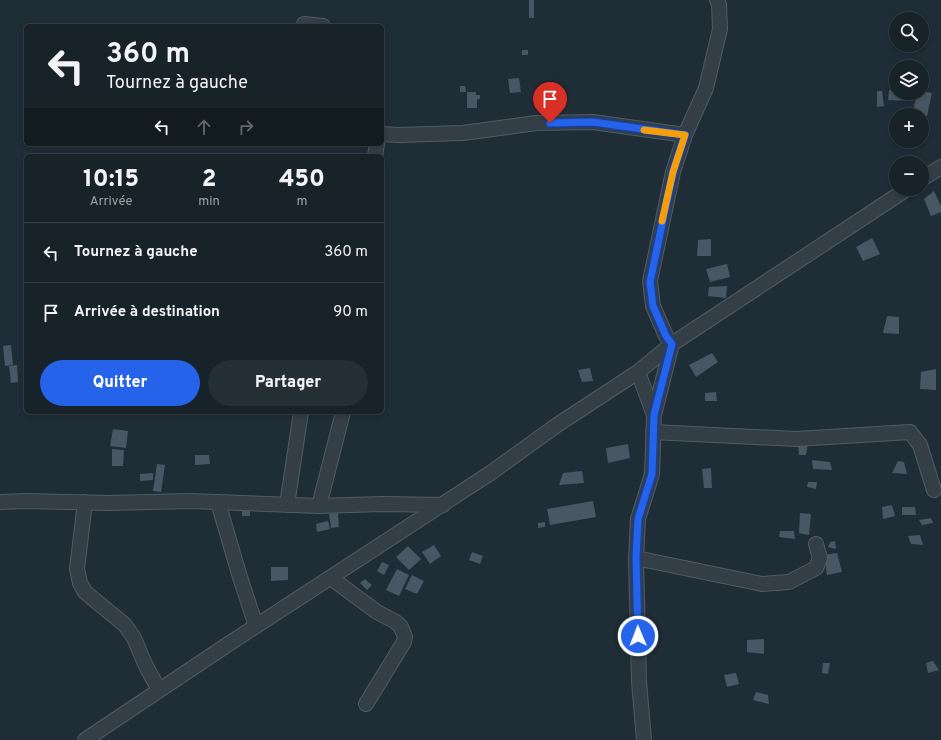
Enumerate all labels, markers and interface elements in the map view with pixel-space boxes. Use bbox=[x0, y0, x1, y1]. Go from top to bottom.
map controls bbox=[889, 12, 929, 196]
button: search bbox=[889, 12, 929, 52]
text: 360 m bbox=[106, 37, 190, 73]
icon: left bbox=[40, 40, 92, 92]
button: layers bbox=[889, 60, 929, 100]
text: Tournez à gauche bbox=[106, 72, 248, 95]
pin bbox=[533, 82, 567, 123]
icon: arrive bbox=[539, 88, 561, 110]
button: + bbox=[889, 108, 929, 148]
icon: left bbox=[151, 116, 173, 138]
icon: ahead bbox=[193, 116, 215, 138]
icon: right bbox=[235, 116, 257, 138]
button: − bbox=[889, 156, 929, 196]
text: 10:15 bbox=[83, 165, 139, 195]
text: 2 bbox=[202, 165, 216, 195]
text: 450 bbox=[279, 165, 325, 195]
text: Arrivée bbox=[90, 194, 132, 210]
text: min bbox=[198, 194, 220, 210]
text: m bbox=[296, 194, 307, 210]
icon: left bbox=[40, 242, 62, 264]
text: Tournez à gauche bbox=[74, 243, 198, 262]
text: 360 m bbox=[324, 243, 368, 262]
icon: arrive bbox=[40, 302, 62, 324]
text: Arrivée à destination bbox=[74, 303, 220, 322]
text: 90 m bbox=[333, 303, 368, 322]
button: Quitter bbox=[40, 360, 200, 406]
button: Partager bbox=[208, 360, 368, 406]
position arrow bbox=[617, 615, 659, 657]

